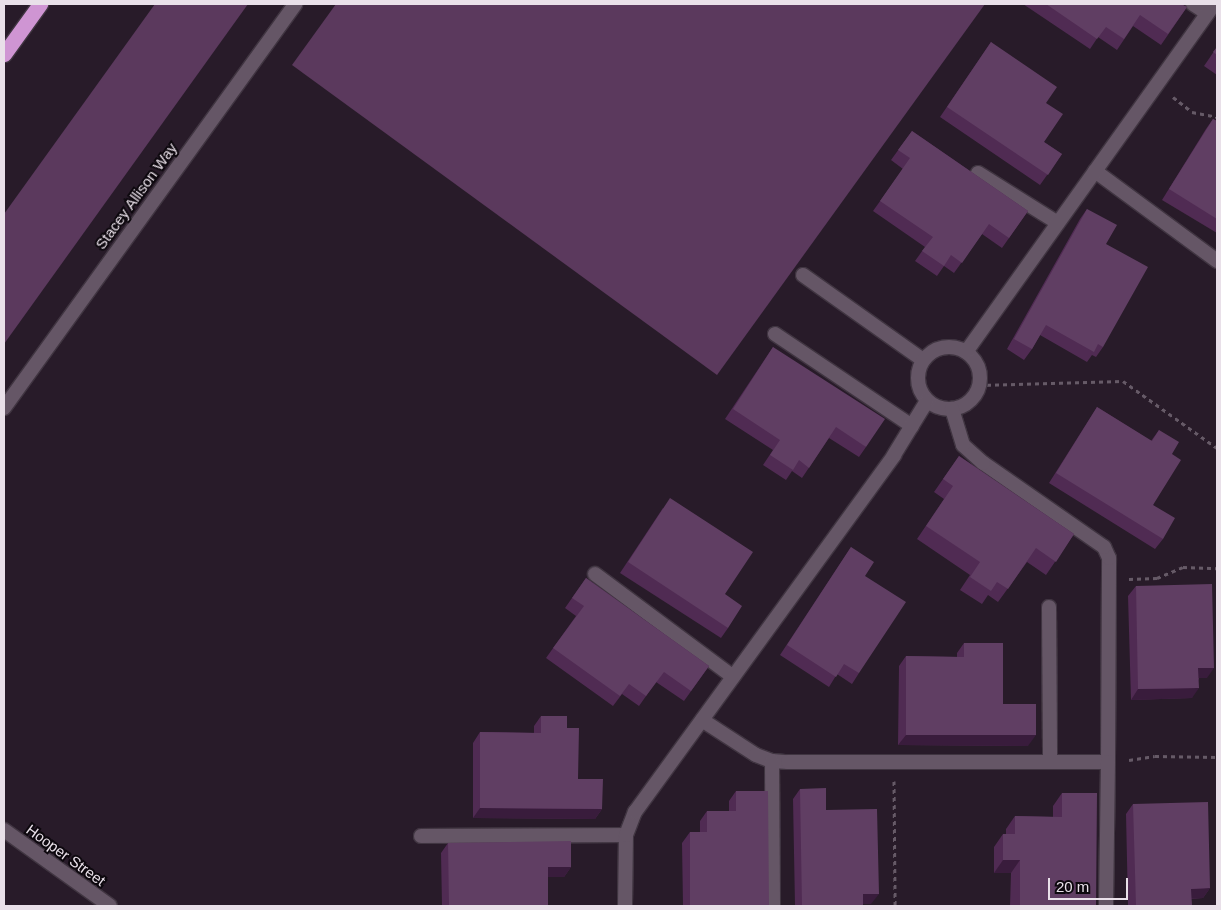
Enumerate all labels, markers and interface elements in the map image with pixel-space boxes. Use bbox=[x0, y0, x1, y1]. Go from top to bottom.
street label: Stacey Allison Way bbox=[91, 139, 181, 253]
street label: Hooper Street bbox=[23, 820, 109, 890]
scale bar bbox=[1051, 868, 1131, 900]
text: 20 m bbox=[1056, 878, 1089, 895]

